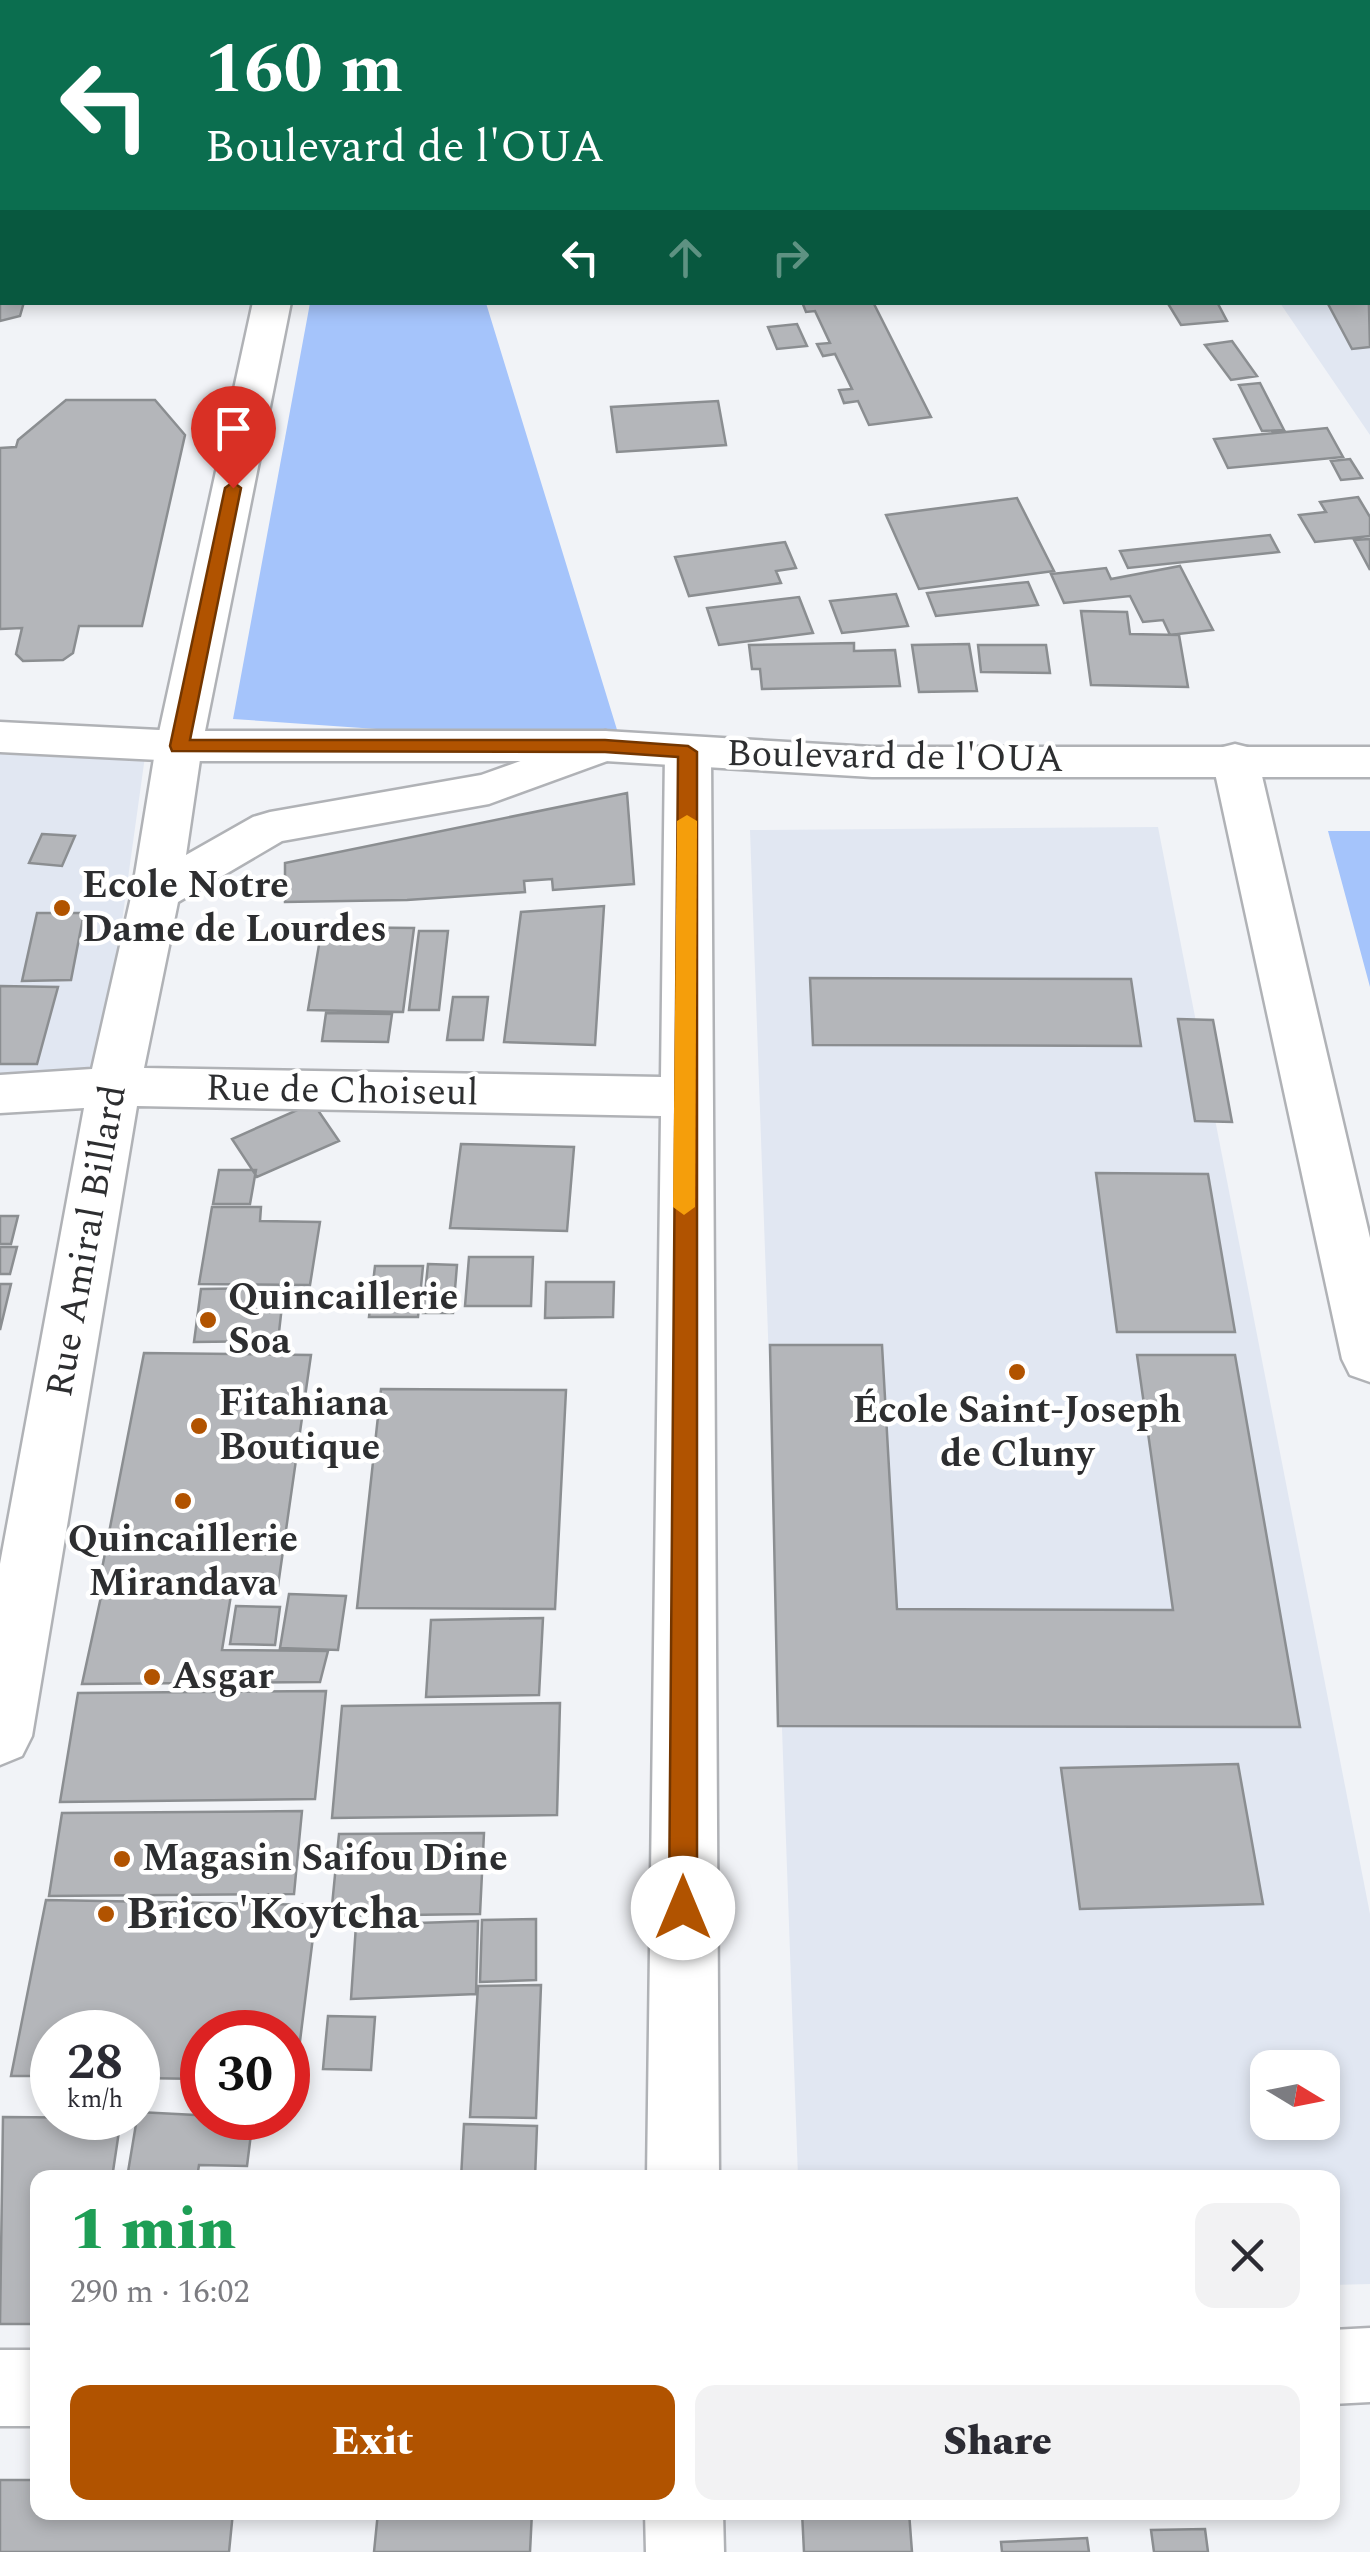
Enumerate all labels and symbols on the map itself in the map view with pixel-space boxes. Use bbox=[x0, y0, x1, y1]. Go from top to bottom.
pin bbox=[191, 386, 276, 489]
street label: Boulevard de l'OUA bbox=[726, 725, 1064, 789]
place label: Ecole Notre Dame de Lourdes bbox=[82, 857, 387, 959]
marker: Ecole Notre Dame de Lourdes bbox=[51, 897, 73, 919]
street label: Rue de Choiseul bbox=[205, 1060, 479, 1122]
street label: Rue Amiral Billard bbox=[31, 1080, 143, 1402]
place label: Quincaillerie Soa bbox=[228, 1269, 458, 1371]
marker: Quincaillerie Soa bbox=[197, 1309, 219, 1331]
marker: École Saint-Joseph de Cluny bbox=[1006, 1361, 1028, 1383]
place label: Fitahiana Boutique bbox=[219, 1375, 389, 1477]
place label: École Saint-Joseph de Cluny bbox=[852, 1382, 1182, 1484]
marker: Fitahiana Boutique bbox=[188, 1415, 210, 1437]
marker: Quincaillerie Mirandava bbox=[172, 1490, 194, 1512]
place label: Quincaillerie Mirandava bbox=[68, 1511, 298, 1613]
place label: Asgar bbox=[172, 1648, 274, 1706]
marker: Asgar bbox=[141, 1666, 163, 1688]
place label: Magasin Saifou Dine bbox=[142, 1830, 508, 1888]
marker: Magasin Saifou Dine bbox=[111, 1848, 133, 1870]
position arrow bbox=[631, 1856, 735, 1960]
place label: Brico'Koytcha bbox=[126, 1880, 420, 1949]
marker: Brico'Koytcha bbox=[95, 1903, 117, 1925]
speed limit sign: 30 bbox=[180, 2010, 310, 2140]
north arrow bbox=[1250, 2050, 1340, 2140]

